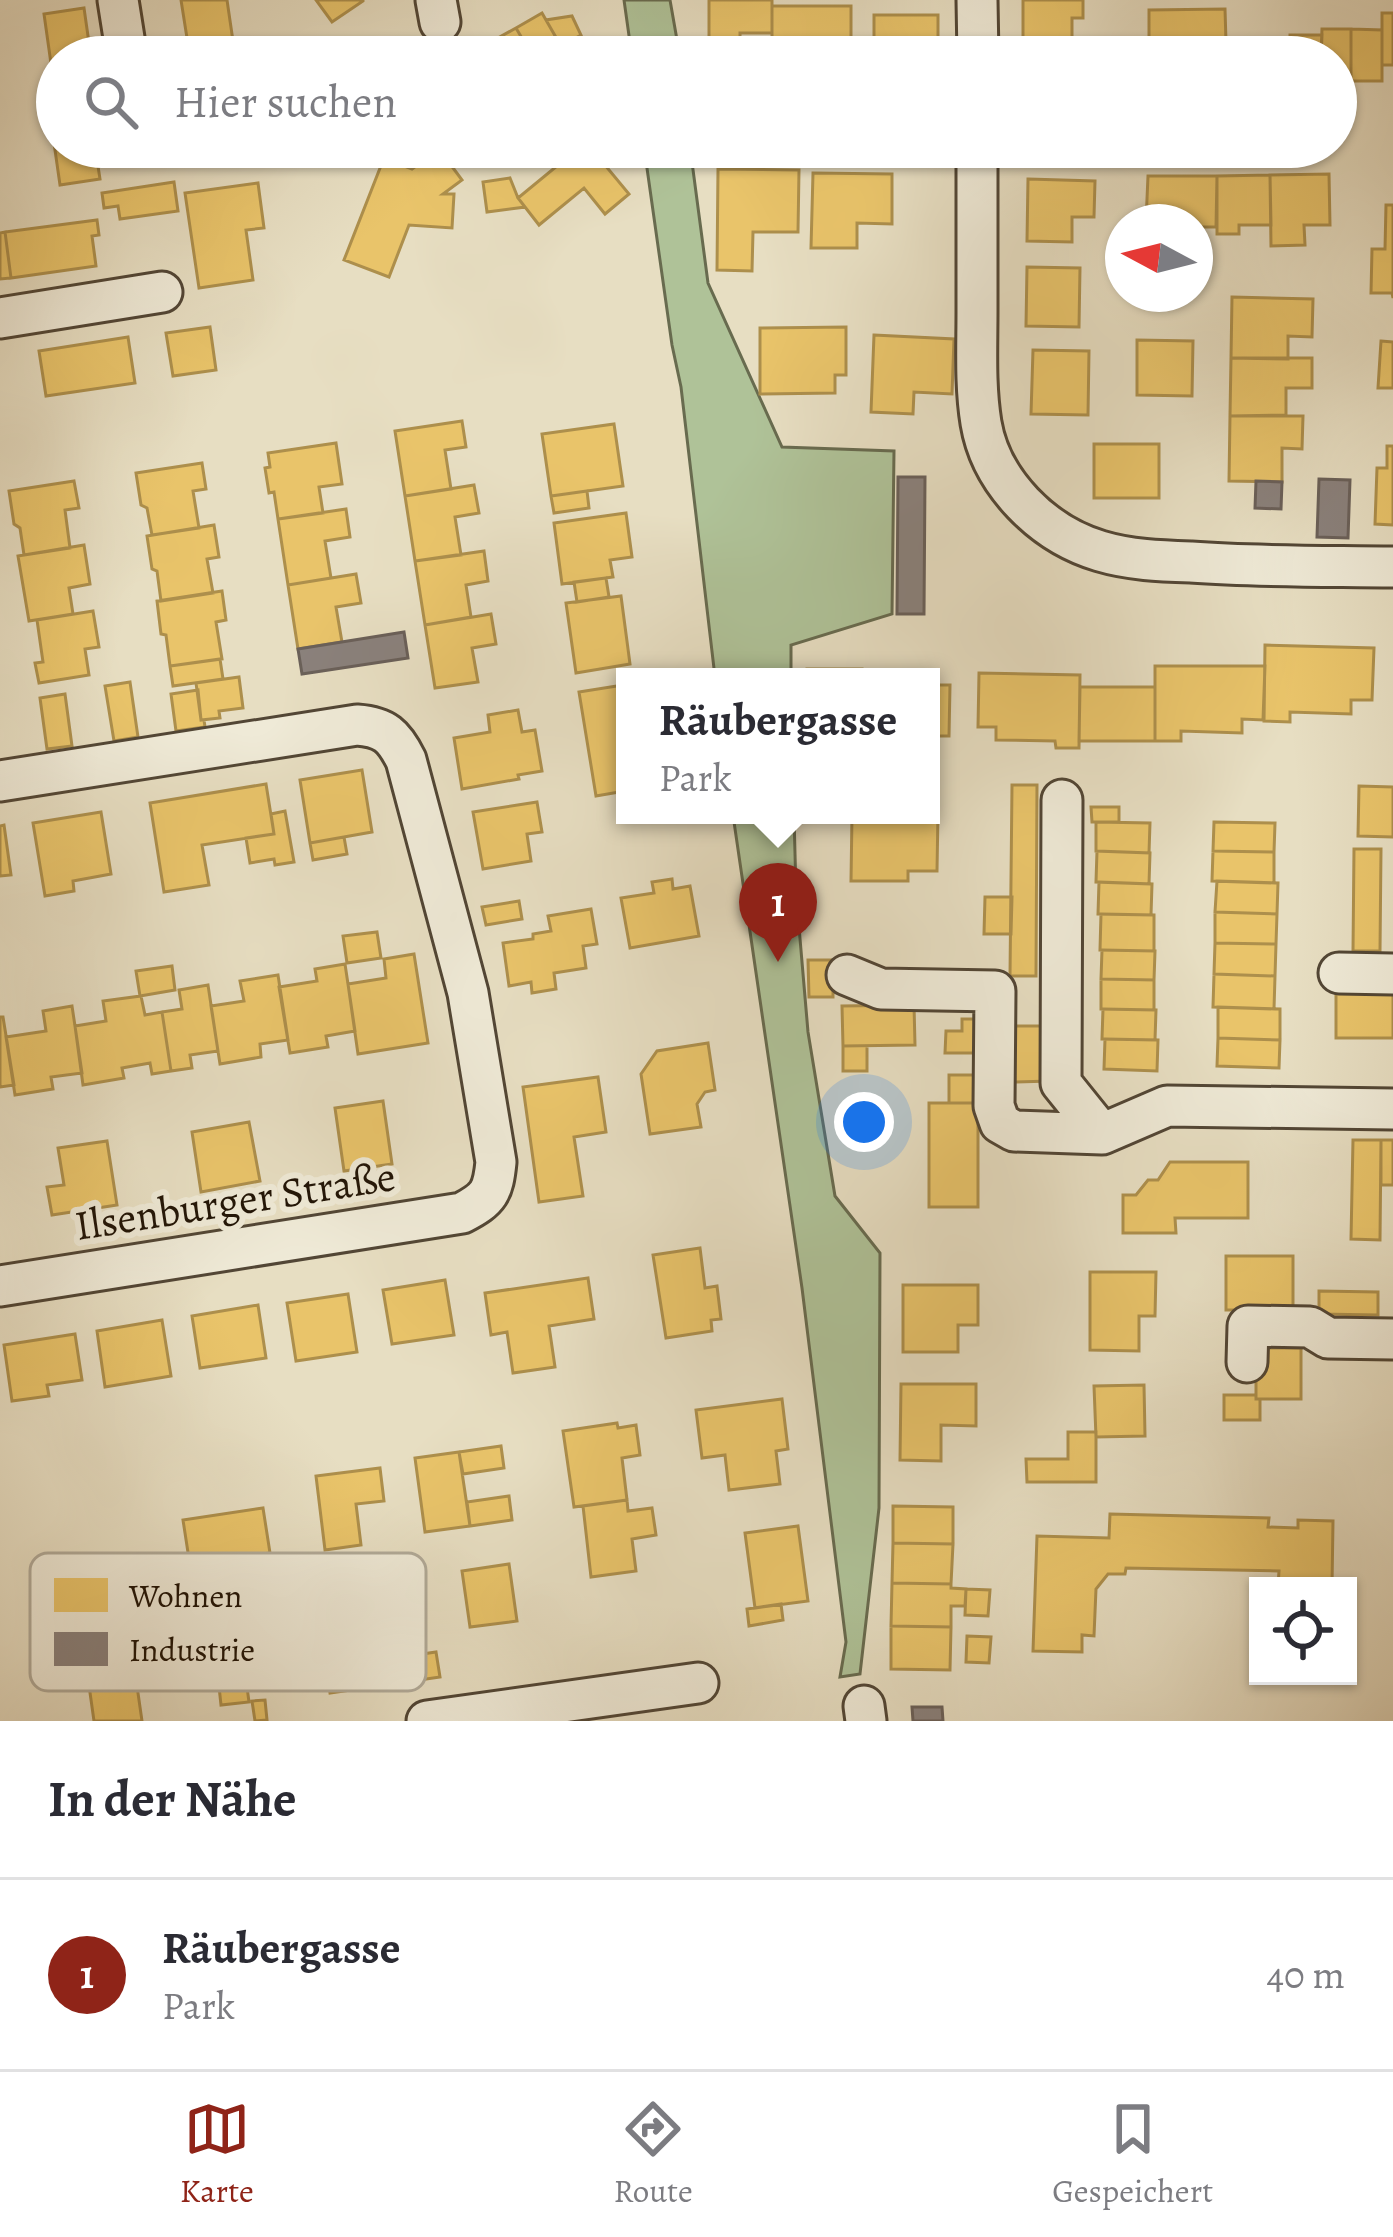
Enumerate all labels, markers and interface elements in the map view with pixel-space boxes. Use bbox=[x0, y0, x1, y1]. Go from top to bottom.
search box bbox=[36, 36, 1357, 168]
icon: search bbox=[78, 69, 144, 135]
text: Hier suchen bbox=[174, 71, 397, 133]
north arrow bbox=[1105, 204, 1213, 312]
popup bbox=[616, 668, 940, 824]
text: Räubergasse bbox=[659, 689, 897, 751]
text: Park bbox=[659, 751, 732, 804]
pin: 1 bbox=[739, 863, 817, 962]
your location bbox=[834, 1092, 894, 1152]
street label: Ilsenburger Straße bbox=[71, 1147, 399, 1254]
legend bbox=[30, 1553, 426, 1691]
text: Wohnen bbox=[128, 1573, 242, 1618]
map controls bbox=[1249, 1577, 1357, 1685]
button: locate bbox=[1249, 1577, 1357, 1685]
text: Industrie bbox=[129, 1627, 255, 1672]
text: In der Nähe bbox=[48, 1764, 297, 1834]
text: Räubergasse bbox=[162, 1917, 401, 1979]
text: 1 bbox=[80, 1948, 94, 2001]
text: 40 m bbox=[1266, 1948, 1345, 2001]
text: Park bbox=[162, 1979, 235, 2032]
tab: Karte bbox=[180, 2096, 254, 2213]
tab: Route bbox=[614, 2096, 693, 2213]
tab: Gespeichert bbox=[1052, 2096, 1213, 2213]

